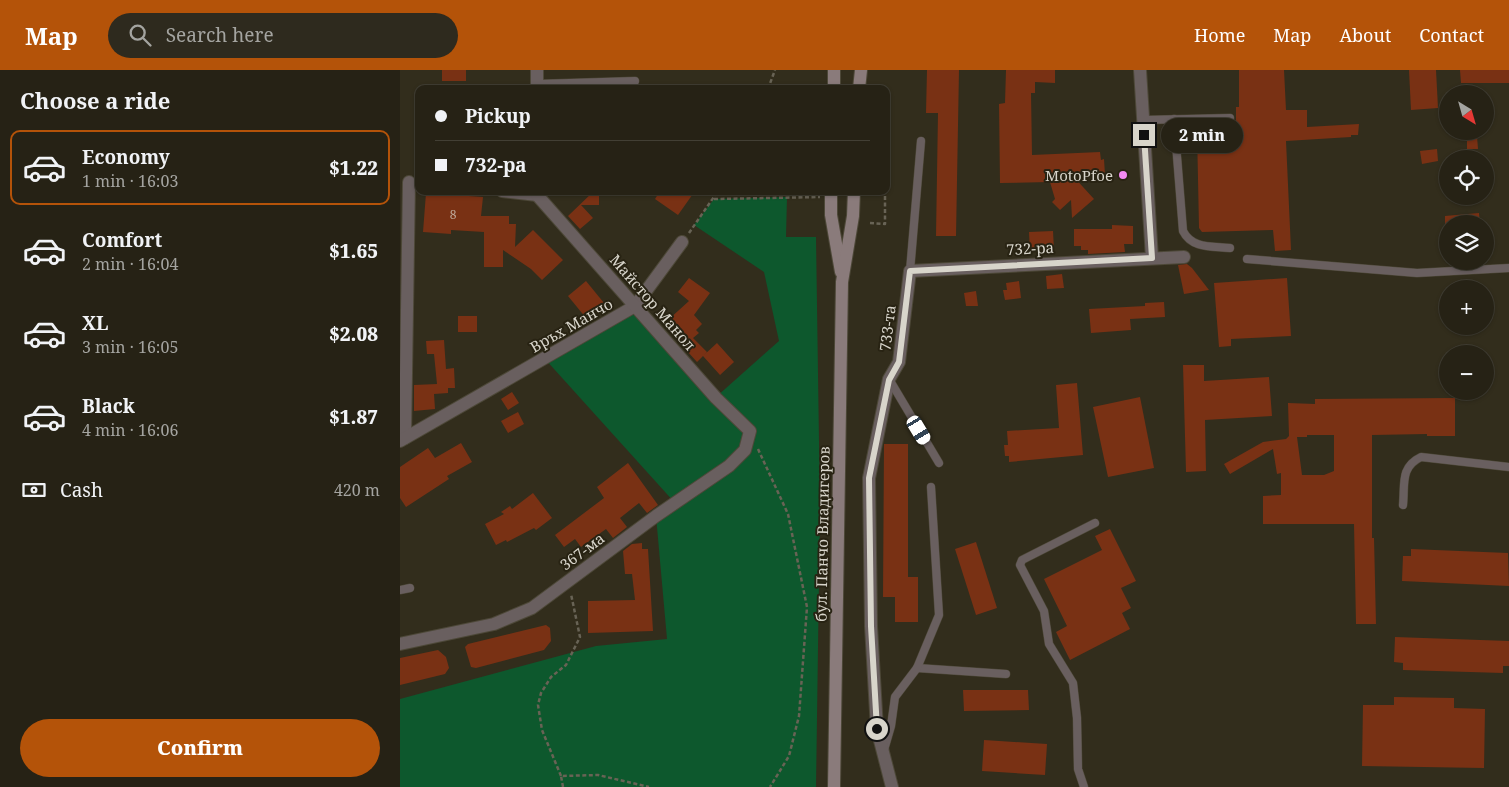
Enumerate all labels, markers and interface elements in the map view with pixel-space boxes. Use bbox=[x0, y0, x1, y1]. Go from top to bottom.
search box bbox=[108, 13, 458, 58]
text: Map bbox=[25, 19, 78, 52]
icon: search bbox=[126, 21, 154, 49]
text: Search here bbox=[166, 22, 274, 48]
text: Home bbox=[1194, 23, 1245, 47]
text: Map bbox=[1273, 23, 1311, 47]
text: About bbox=[1339, 23, 1391, 47]
text: Contact bbox=[1419, 23, 1484, 47]
text: Choose a ride bbox=[20, 85, 170, 115]
north arrow bbox=[1439, 85, 1494, 140]
map controls bbox=[1439, 85, 1494, 400]
text: Pickup bbox=[465, 103, 531, 129]
callout: 2 min bbox=[1162, 118, 1244, 152]
route end bbox=[1133, 124, 1155, 146]
text: 2 min bbox=[1179, 124, 1225, 146]
text: Economy bbox=[82, 144, 170, 170]
icon: car bbox=[22, 145, 67, 190]
button: locate bbox=[1439, 150, 1494, 205]
text: 732-ра bbox=[465, 152, 527, 178]
text: $1.22 bbox=[329, 155, 378, 181]
place label: MotoPfoe bbox=[1045, 165, 1113, 185]
marker: MotoPfoe bbox=[1117, 169, 1129, 181]
text: 1 min · 16:03 bbox=[82, 170, 178, 192]
house number: 8 bbox=[450, 206, 457, 223]
button: layers bbox=[1439, 215, 1494, 270]
text: Comfort bbox=[82, 227, 162, 253]
icon: car bbox=[22, 228, 67, 273]
street label: 732-ра bbox=[1006, 237, 1054, 259]
text: $1.65 bbox=[329, 238, 378, 264]
street label: Майстор Манол bbox=[606, 250, 700, 354]
text: 2 min · 16:04 bbox=[82, 253, 178, 275]
button: + bbox=[1439, 280, 1494, 335]
street label: Връх Манчо bbox=[526, 293, 616, 357]
street label: 733-та bbox=[874, 304, 900, 352]
text: XL bbox=[82, 310, 108, 336]
icon: car bbox=[22, 311, 67, 356]
text: $2.08 bbox=[329, 321, 378, 347]
text: 3 min · 16:05 bbox=[82, 336, 178, 358]
button: − bbox=[1439, 345, 1494, 400]
text: Black bbox=[82, 393, 135, 419]
icon: car bbox=[22, 394, 67, 439]
text: $1.87 bbox=[329, 404, 378, 430]
car bbox=[904, 413, 933, 447]
text: 4 min · 16:06 bbox=[82, 419, 178, 441]
street label: бул. Панчо Владигеров bbox=[810, 446, 834, 622]
icon: cash bbox=[20, 476, 48, 504]
text: Cash bbox=[60, 477, 103, 503]
text: 420 m bbox=[334, 479, 380, 501]
street label: 367-ма bbox=[556, 528, 608, 574]
route start bbox=[866, 718, 888, 740]
button: Confirm bbox=[20, 719, 380, 777]

